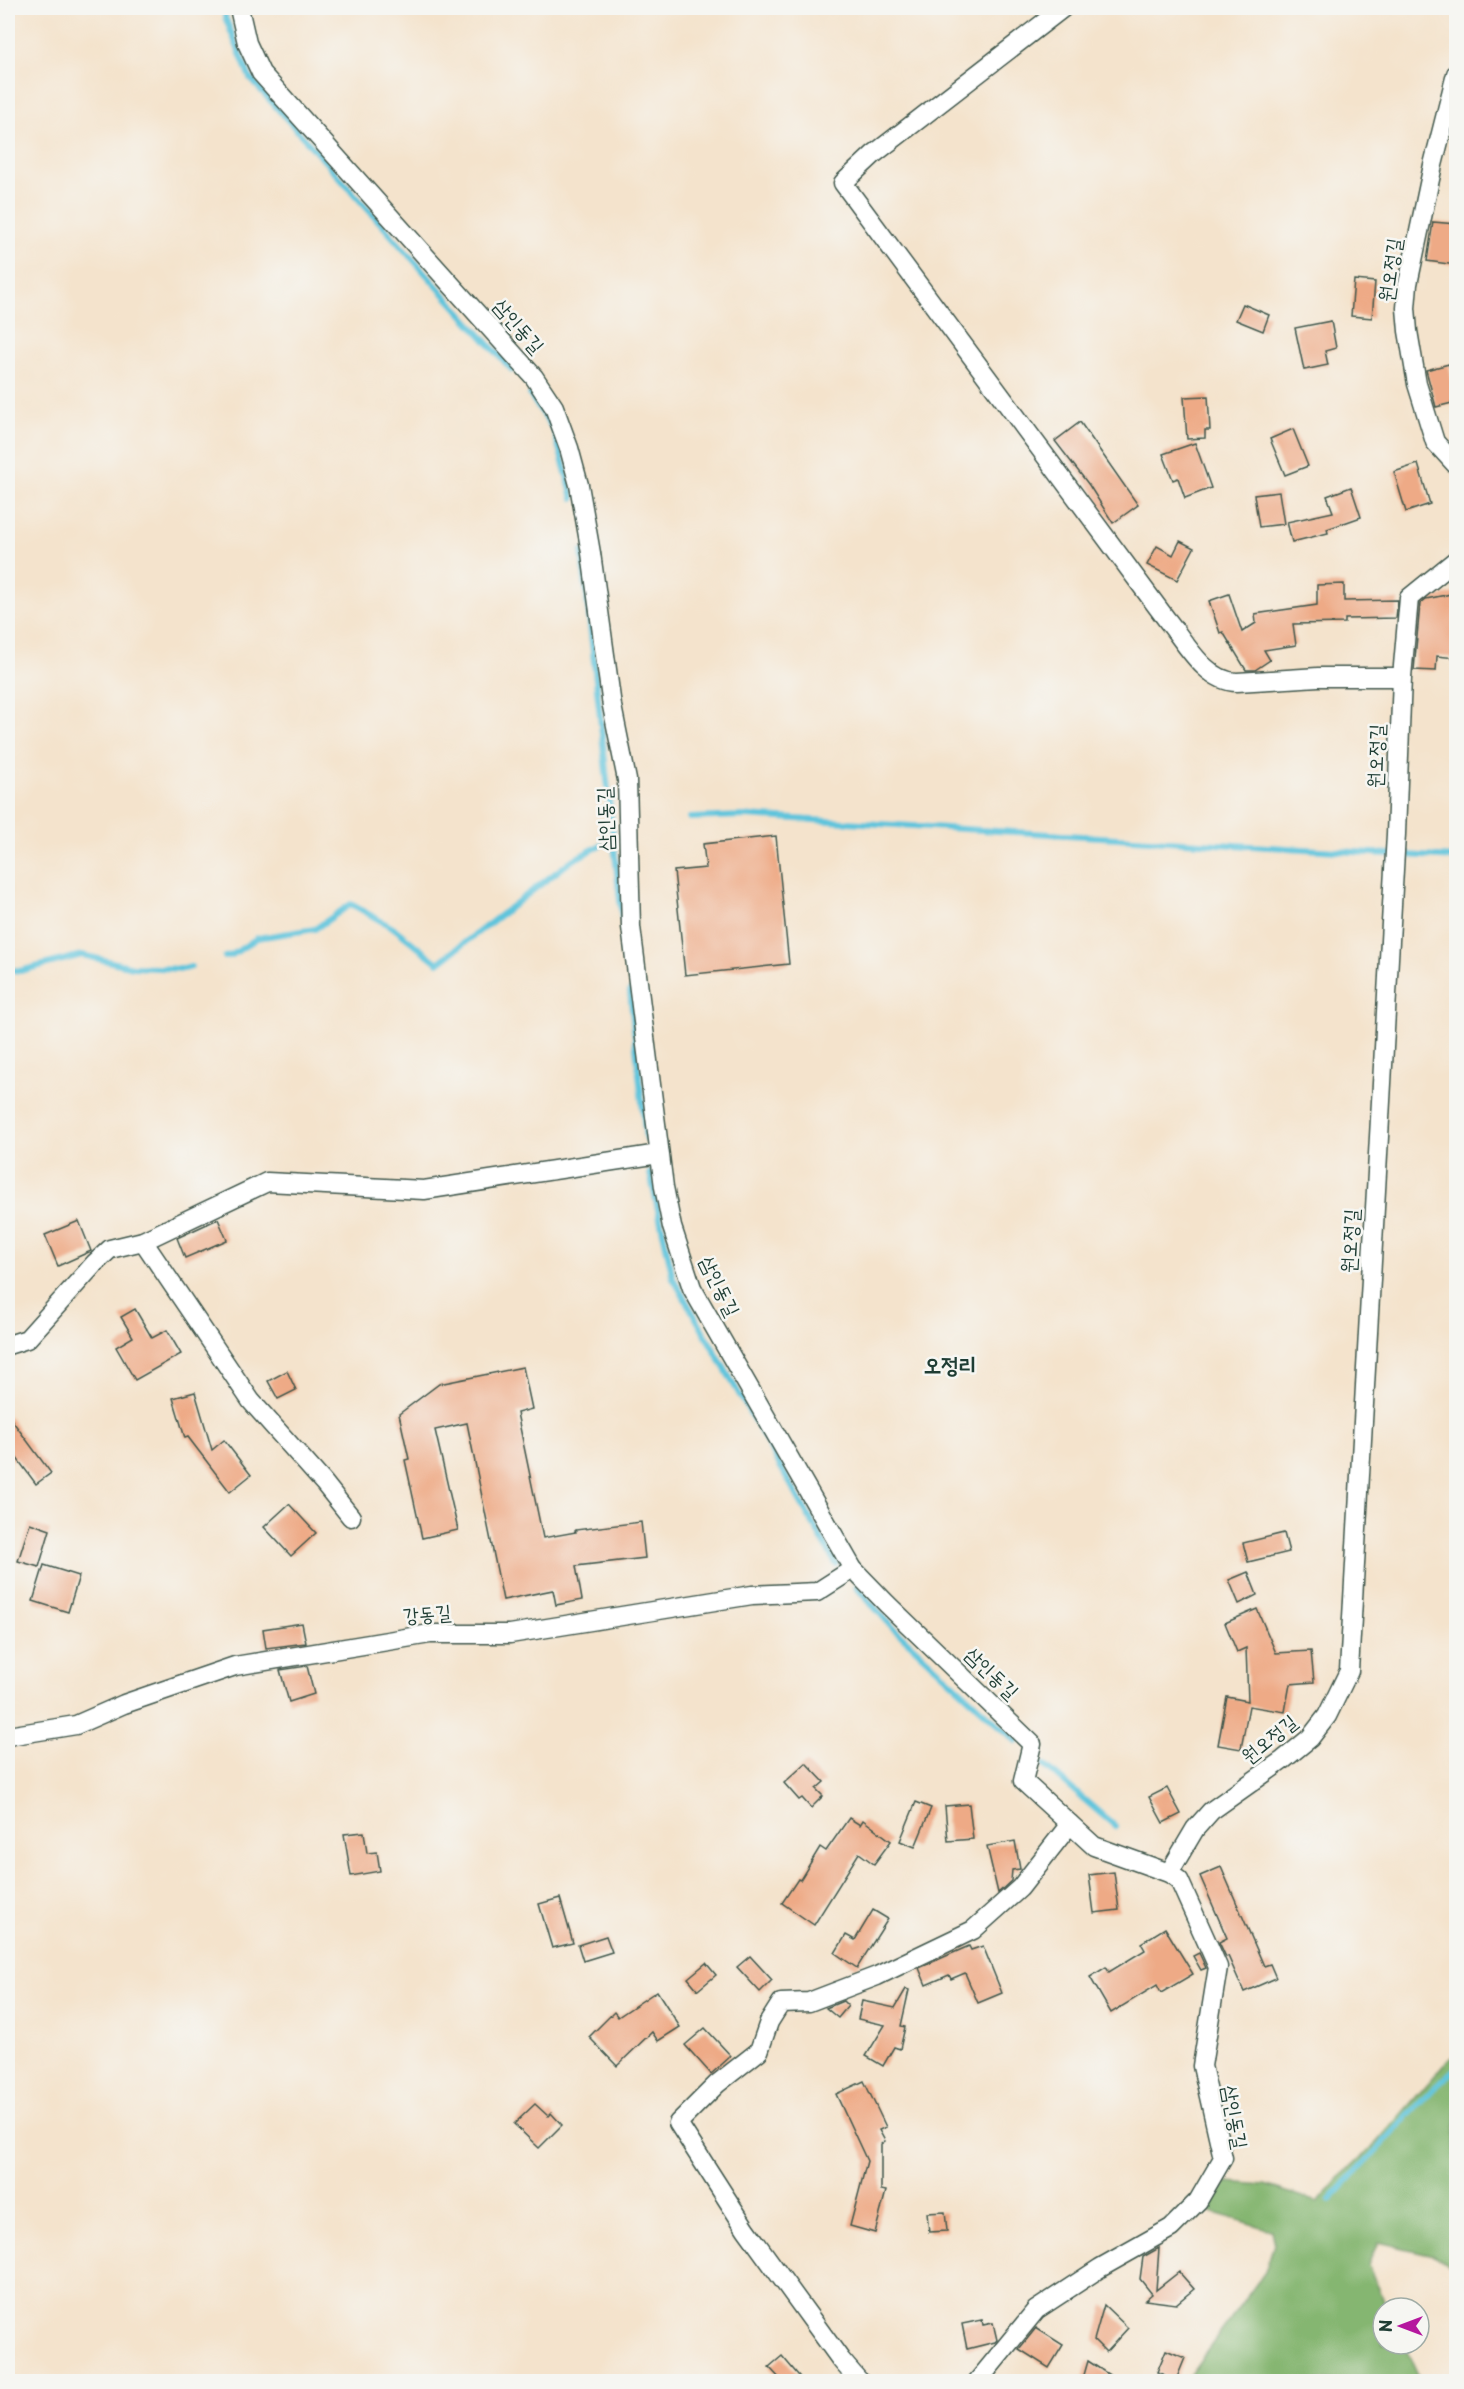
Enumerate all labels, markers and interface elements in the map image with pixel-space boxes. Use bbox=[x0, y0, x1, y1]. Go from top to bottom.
street label: 원오정길 bbox=[1370, 236, 1408, 304]
street label: 삼인동길 bbox=[487, 291, 552, 359]
street label: 원오정길 bbox=[1359, 723, 1391, 789]
street label: 삼인동길 bbox=[588, 786, 620, 852]
street label: 원오정길 bbox=[1332, 1208, 1366, 1274]
street label: 삼인동길 bbox=[693, 1250, 748, 1321]
district label: 오정리 bbox=[923, 1347, 977, 1380]
street label: 강동길 bbox=[402, 1596, 452, 1630]
street label: 삼인동길 bbox=[959, 1639, 1026, 1705]
street label: 원오정길 bbox=[1234, 1706, 1303, 1770]
street label: 삼인동길 bbox=[1216, 2083, 1256, 2151]
north arrow bbox=[1371, 2296, 1431, 2356]
text: N bbox=[1373, 2320, 1397, 2332]

